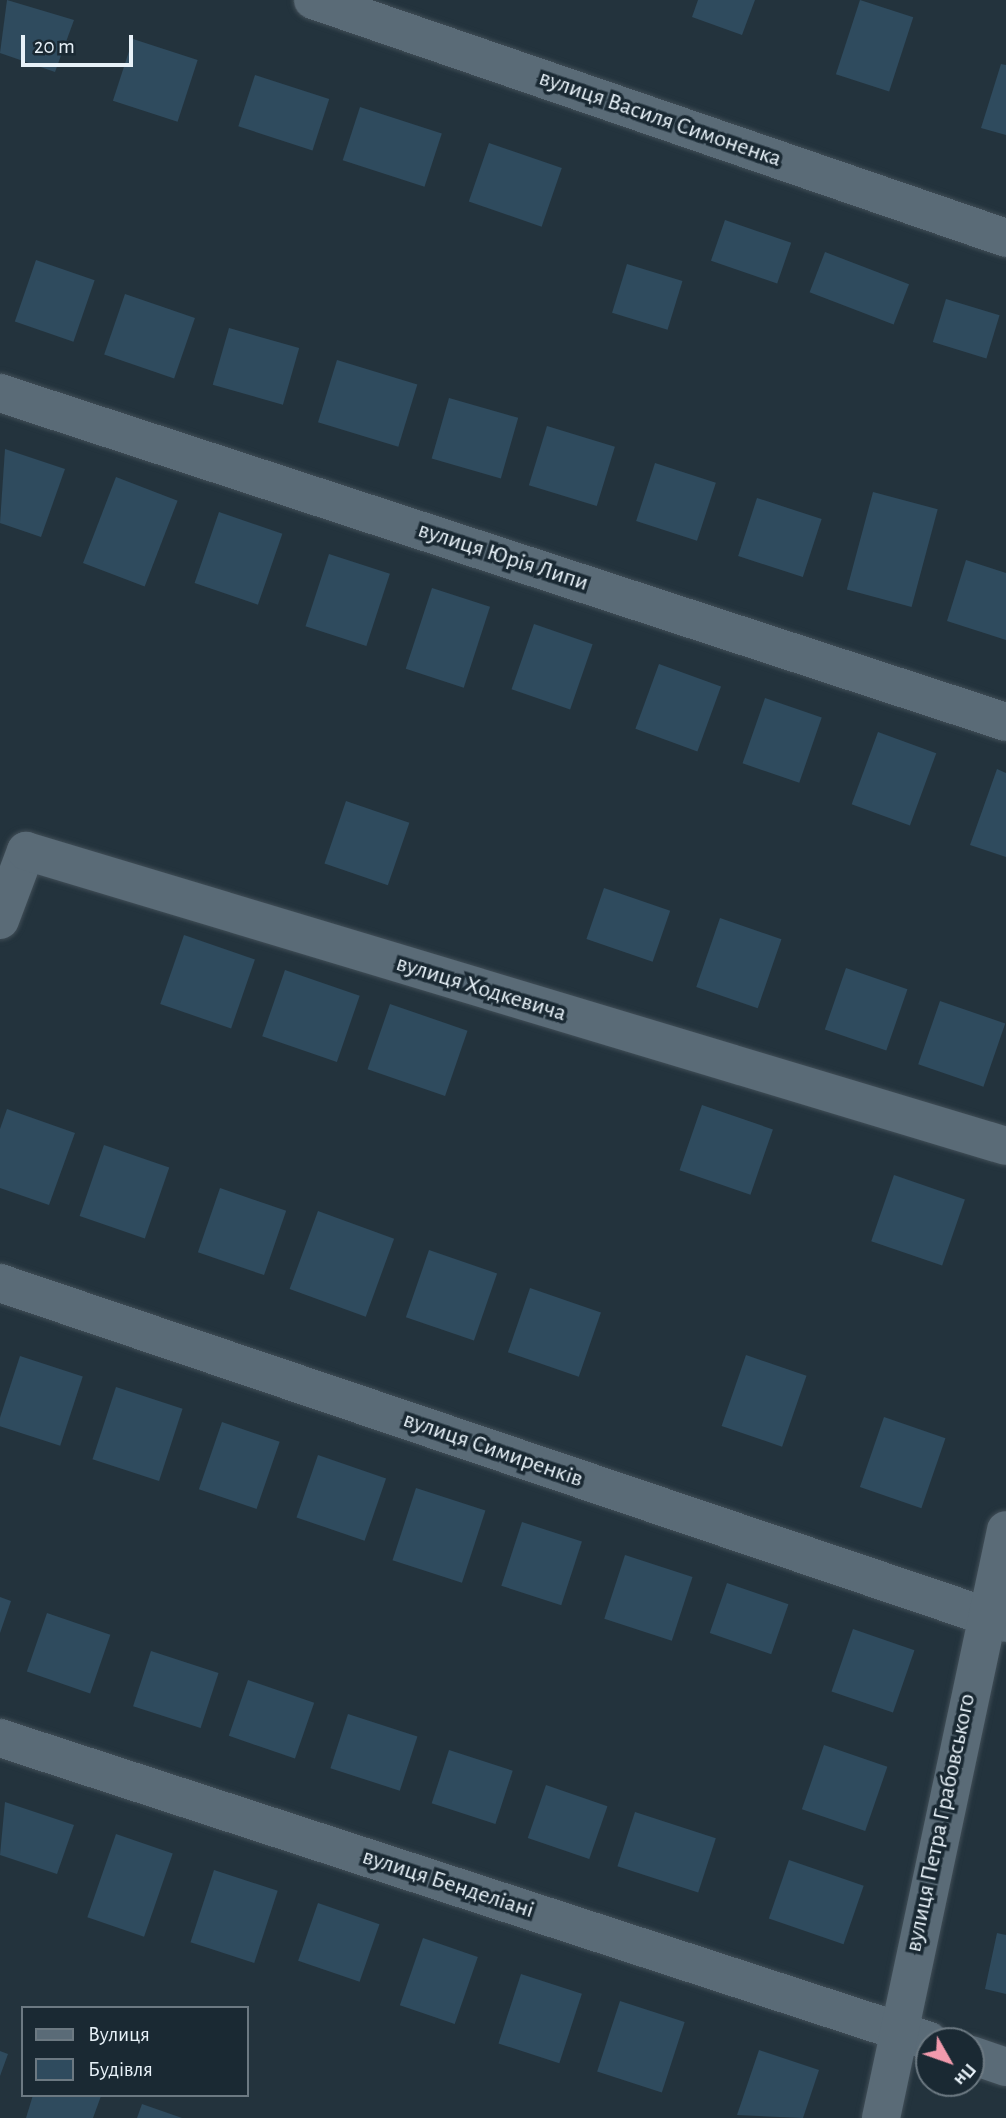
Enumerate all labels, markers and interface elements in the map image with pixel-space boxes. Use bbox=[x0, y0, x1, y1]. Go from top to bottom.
scale bar bbox=[24, 21, 136, 65]
text: 20 m bbox=[34, 36, 75, 57]
street label: вулиця Василя Симоненка bbox=[535, 64, 785, 174]
street label: вулиця Юрія Липи bbox=[414, 516, 592, 598]
street label: вулиця Ходкевича bbox=[392, 949, 570, 1029]
street label: вулиця Симиренків bbox=[399, 1406, 587, 1494]
street label: вулиця Петра Грабовського bbox=[900, 1691, 982, 1955]
street label: вулиця Бенделіані bbox=[359, 1843, 537, 1925]
legend bbox=[21, 2006, 248, 2097]
text: Вулиця bbox=[88, 2024, 150, 2045]
north arrow bbox=[915, 2027, 985, 2097]
text: Будівля bbox=[88, 2059, 153, 2080]
text: Пн bbox=[950, 2060, 980, 2090]

